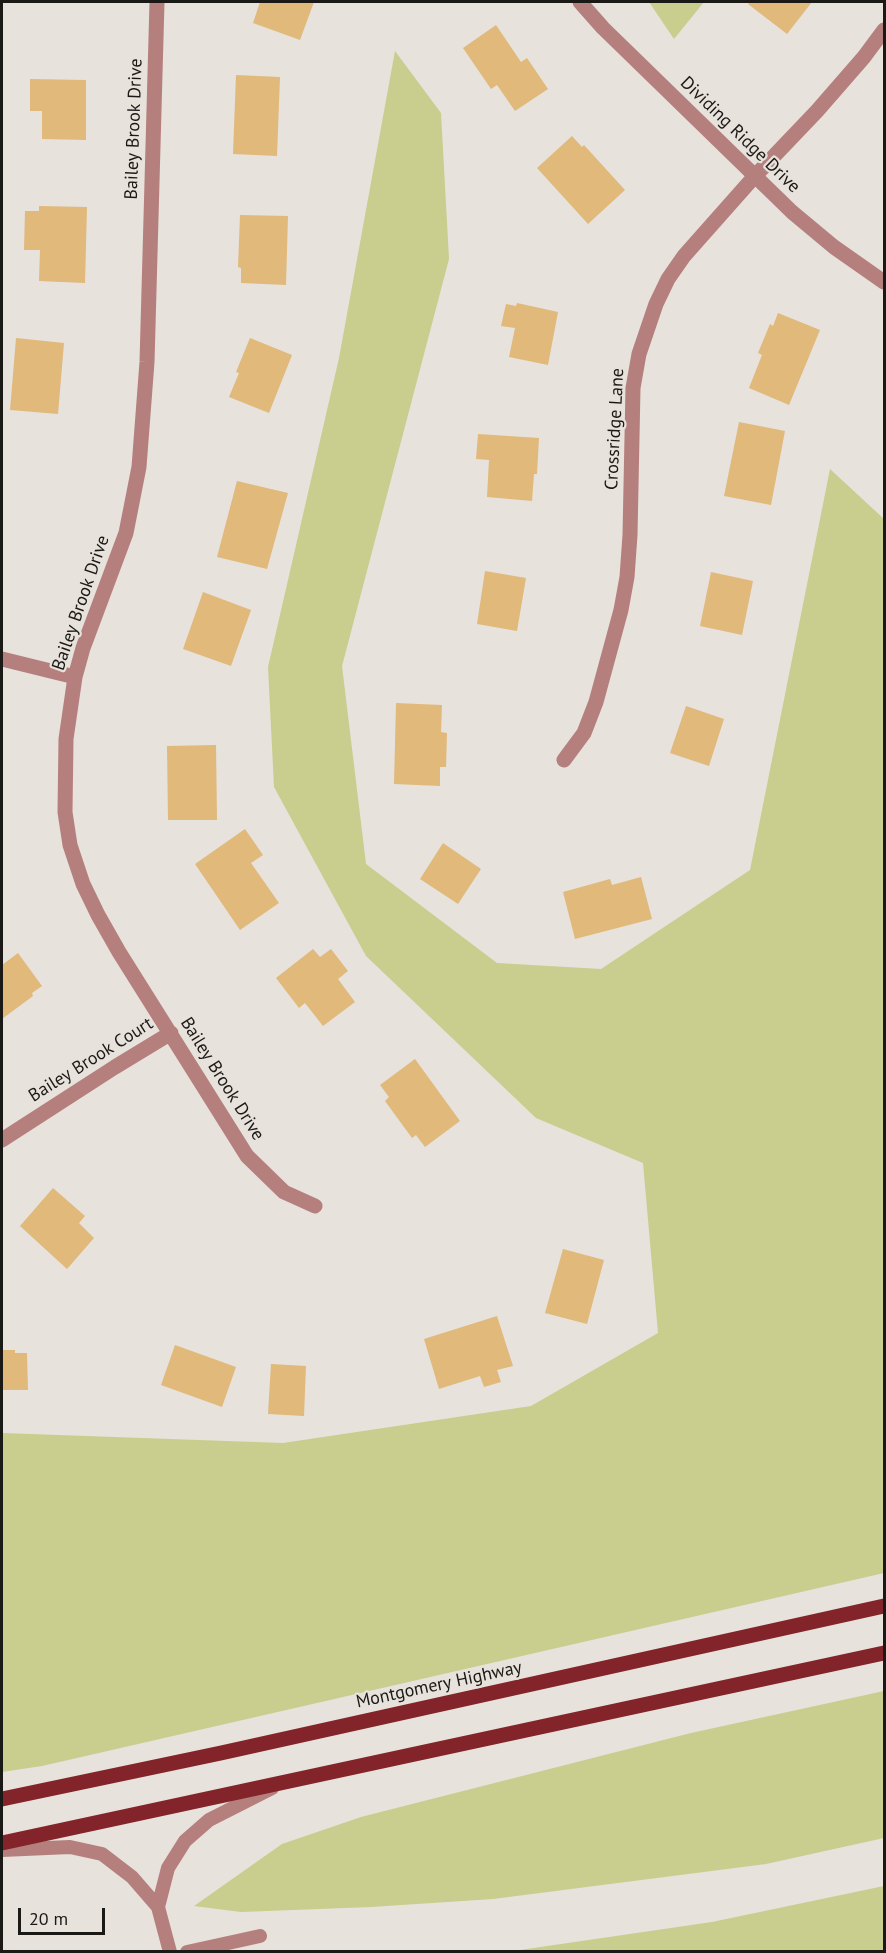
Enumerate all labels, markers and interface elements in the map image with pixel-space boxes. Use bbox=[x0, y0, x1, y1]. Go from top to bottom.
street label: Bailey Brook Drive bbox=[121, 58, 147, 200]
street label: Dividing Ridge Drive bbox=[676, 72, 804, 198]
street label: Crossridge Lane bbox=[601, 368, 629, 490]
street label: Bailey Brook Drive bbox=[48, 533, 114, 673]
street label: Bailey Brook Court bbox=[25, 1013, 157, 1107]
street label: Bailey Brook Drive bbox=[175, 1013, 269, 1145]
street label: Montgomery Highway bbox=[354, 1657, 524, 1713]
scale bar bbox=[21, 1896, 108, 1934]
text: 20 m bbox=[29, 1907, 68, 1930]

